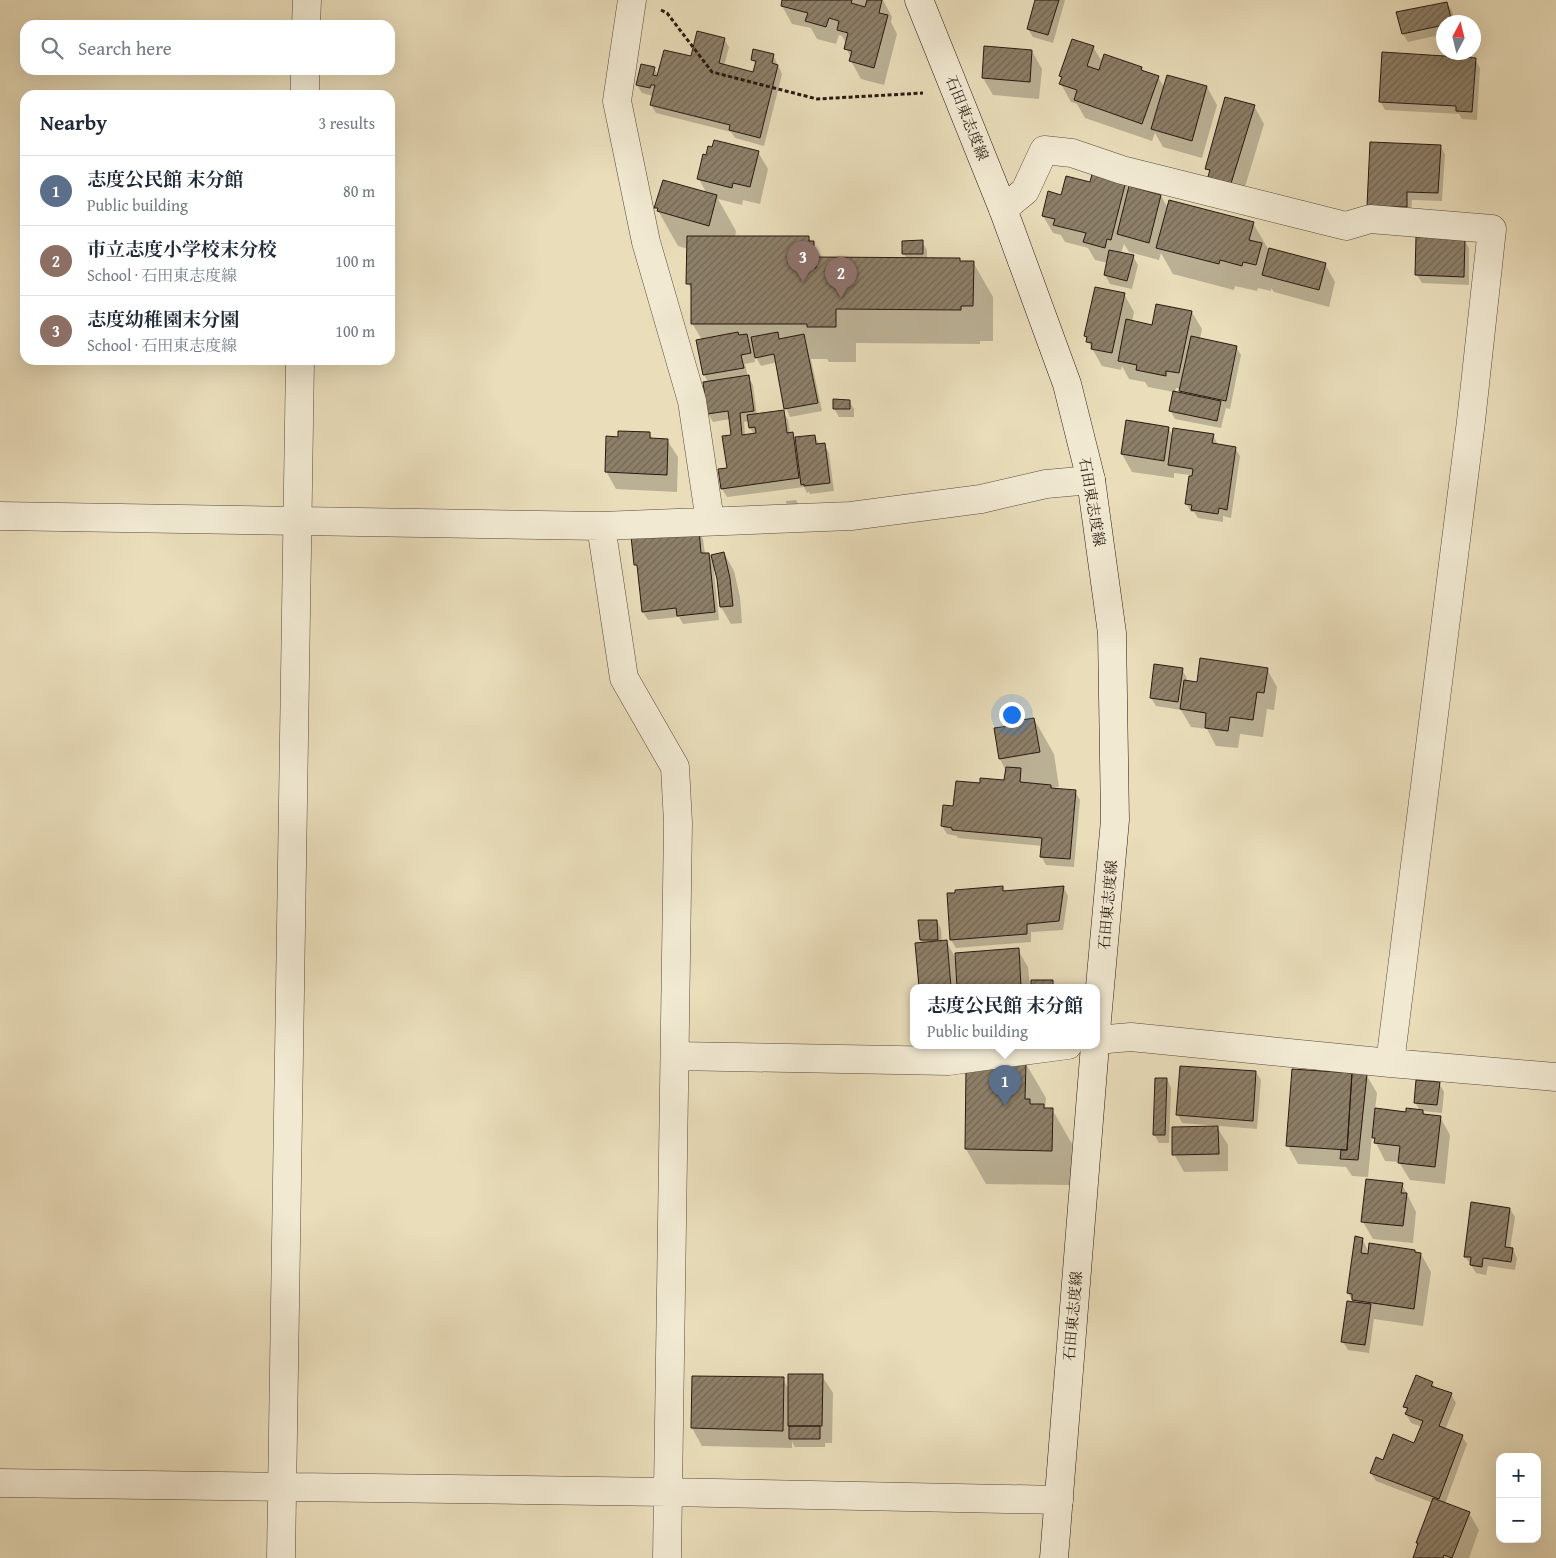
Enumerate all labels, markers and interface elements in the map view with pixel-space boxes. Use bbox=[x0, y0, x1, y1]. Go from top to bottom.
north arrow bbox=[1436, 15, 1481, 60]
search box bbox=[20, 20, 395, 75]
icon: search bbox=[38, 34, 66, 62]
text: Search here bbox=[78, 34, 172, 62]
street label: 石田東志度線 bbox=[941, 72, 994, 163]
text: Nearby bbox=[40, 107, 107, 138]
text: 3 results bbox=[318, 111, 375, 135]
text: 志度公民館 末分館 bbox=[87, 165, 243, 193]
text: 1 bbox=[52, 179, 60, 203]
text: 80 m bbox=[343, 179, 375, 203]
text: Public building bbox=[87, 193, 188, 217]
text: 市立志度小学校末分校 bbox=[87, 235, 277, 263]
pin: 3 bbox=[787, 241, 819, 282]
text: 2 bbox=[52, 249, 60, 273]
text: 100 m bbox=[335, 249, 375, 273]
pin: 2 bbox=[825, 257, 857, 298]
text: School · 石田東志度線 bbox=[87, 263, 237, 287]
text: 志度幼稚園末分園 bbox=[87, 305, 239, 333]
text: 3 bbox=[52, 319, 60, 343]
text: 100 m bbox=[335, 319, 375, 343]
text: School · 石田東志度線 bbox=[87, 333, 237, 357]
street label: 石田東志度線 bbox=[1074, 456, 1111, 548]
your location bbox=[999, 702, 1025, 728]
street label: 石田東志度線 bbox=[1093, 859, 1122, 951]
popup bbox=[910, 984, 1100, 1049]
text: 志度公民館 末分館 bbox=[927, 991, 1083, 1019]
text: Public building bbox=[927, 1019, 1028, 1043]
pin: 1 bbox=[989, 1065, 1021, 1106]
street label: 石田東志度線 bbox=[1058, 1270, 1087, 1362]
map controls bbox=[1496, 1453, 1541, 1543]
button: + bbox=[1496, 1453, 1541, 1498]
button: − bbox=[1496, 1498, 1541, 1543]

